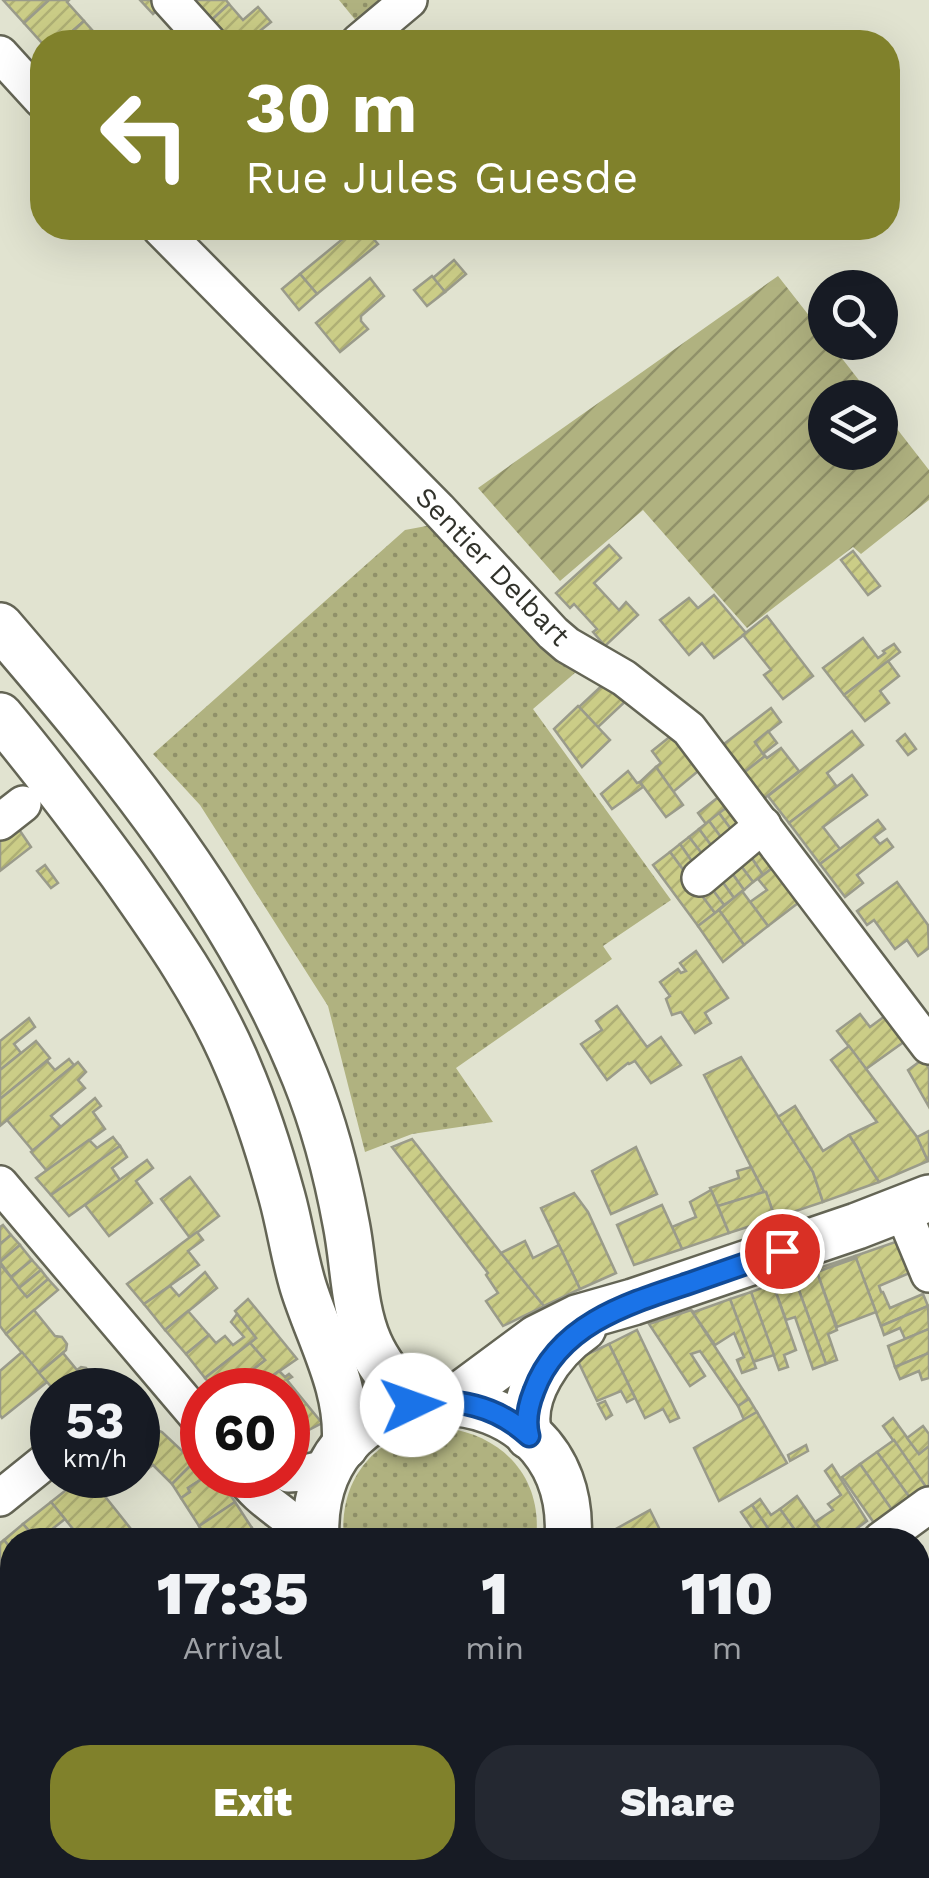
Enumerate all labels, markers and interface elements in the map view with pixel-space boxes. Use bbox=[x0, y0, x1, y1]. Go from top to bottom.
text: 30 m bbox=[245, 67, 417, 149]
icon: left bbox=[80, 70, 210, 200]
text: Rue Jules Guesde bbox=[245, 151, 638, 204]
map controls bbox=[808, 270, 898, 470]
button: search bbox=[808, 270, 898, 360]
button: layers bbox=[808, 380, 898, 470]
street label: Sentier Delbart bbox=[409, 480, 577, 653]
pin bbox=[740, 1209, 825, 1294]
icon: arrive bbox=[755, 1224, 810, 1279]
position arrow bbox=[360, 1353, 464, 1457]
speed limit sign: 60 bbox=[180, 1368, 310, 1498]
text: 53 bbox=[66, 1391, 124, 1450]
text: km/h bbox=[63, 1444, 127, 1473]
text: 17:35 bbox=[157, 1558, 309, 1629]
text: 1 bbox=[481, 1558, 508, 1629]
text: 110 bbox=[681, 1558, 773, 1629]
text: Arrival bbox=[183, 1629, 283, 1667]
text: min bbox=[465, 1629, 524, 1667]
text: m bbox=[712, 1629, 742, 1667]
button: Exit bbox=[50, 1745, 455, 1860]
button: Share bbox=[475, 1745, 880, 1860]

